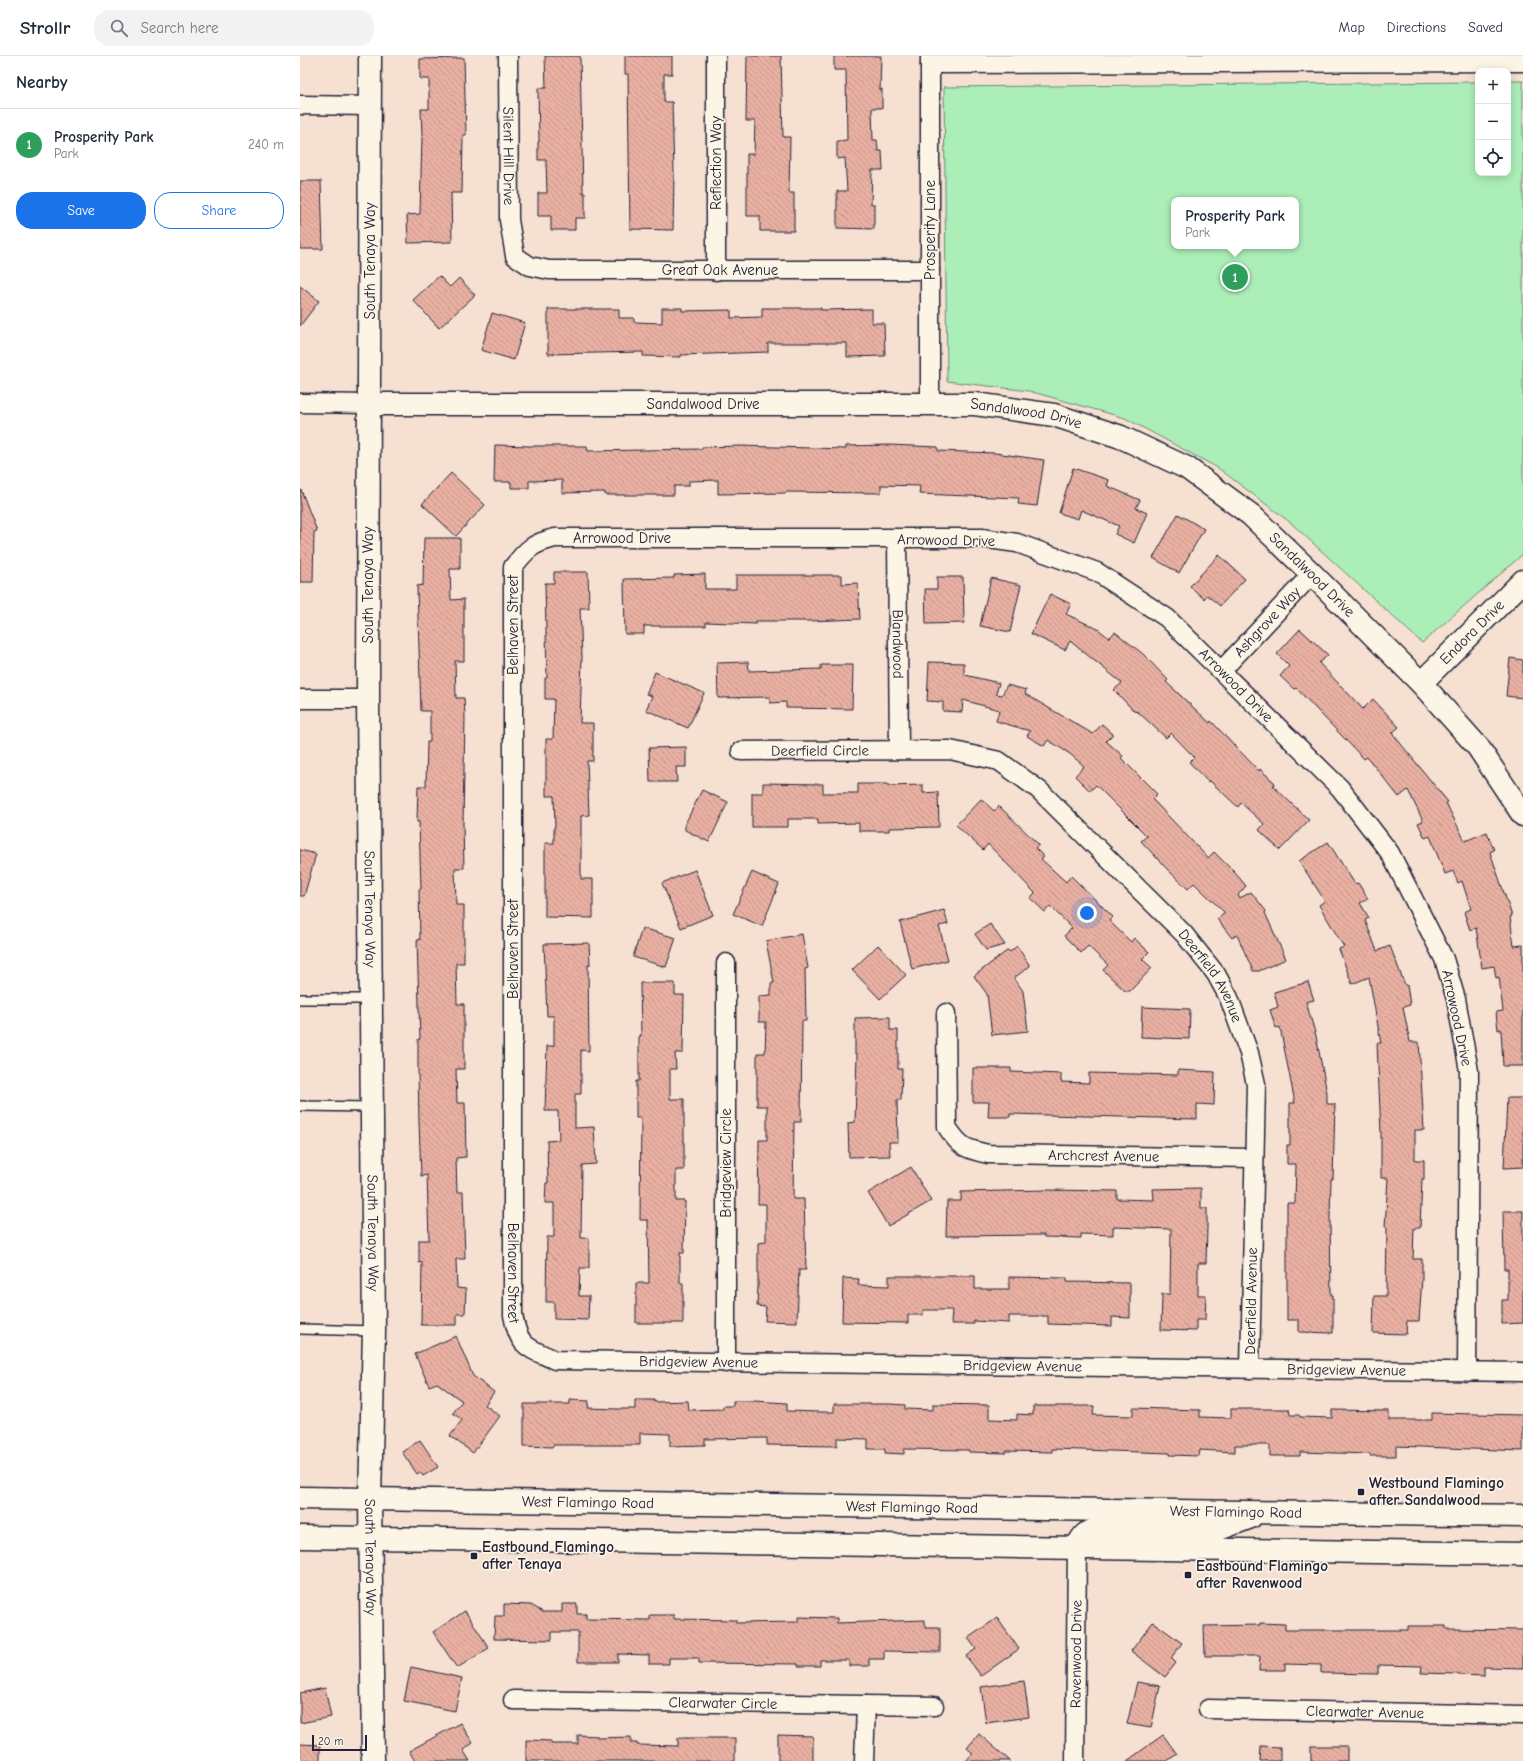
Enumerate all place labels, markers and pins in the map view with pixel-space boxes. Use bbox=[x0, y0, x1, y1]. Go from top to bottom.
pin: 1 bbox=[1222, 262, 1248, 292]
place label: Westbound Flamingo after Sandalwood bbox=[1369, 1474, 1504, 1509]
marker: Westbound Flamingo after Sandalwood bbox=[1356, 1487, 1366, 1497]
place label: Eastbound Flamingo after Tenaya bbox=[482, 1538, 614, 1573]
marker: Eastbound Flamingo after Tenaya bbox=[469, 1551, 479, 1561]
place label: Eastbound Flamingo after Ravenwood bbox=[1196, 1557, 1328, 1592]
marker: Eastbound Flamingo after Ravenwood bbox=[1183, 1570, 1193, 1580]

